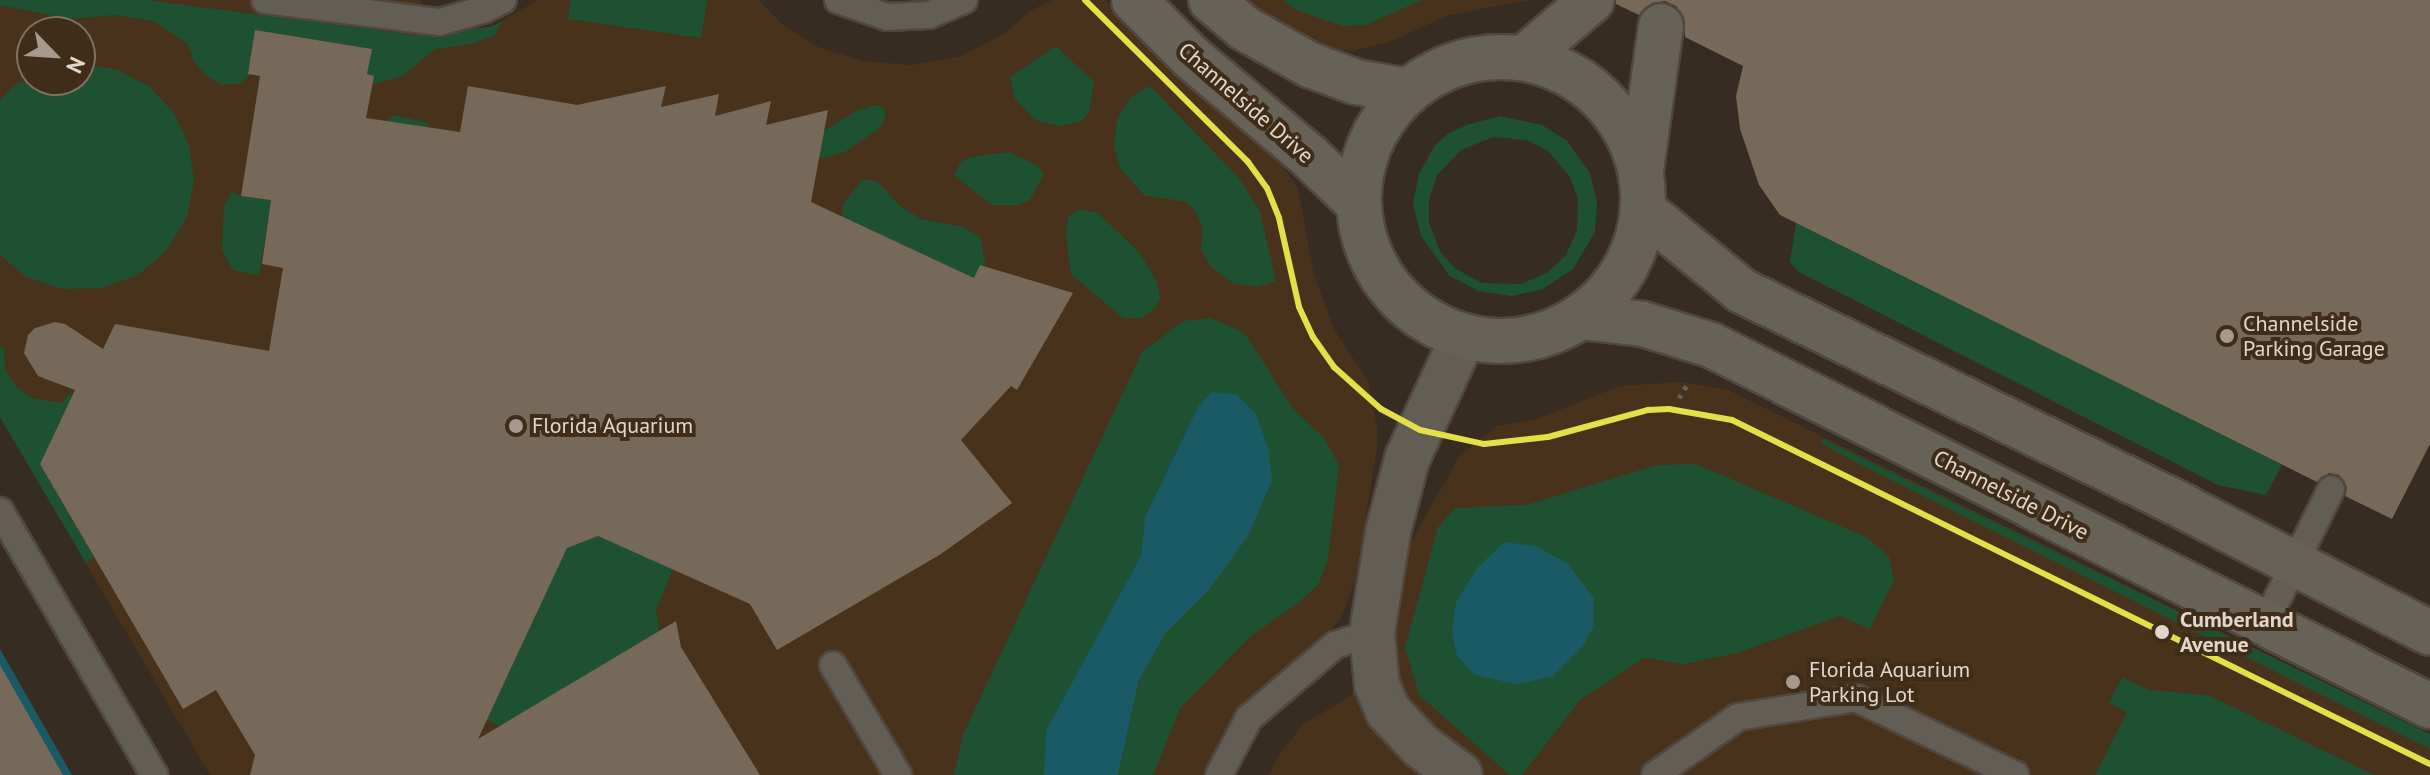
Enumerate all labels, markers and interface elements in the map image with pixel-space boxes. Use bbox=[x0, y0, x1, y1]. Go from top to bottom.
north arrow bbox=[16, 16, 96, 96]
street label: Channelside Drive bbox=[1173, 37, 1319, 169]
text: N bbox=[60, 53, 92, 78]
place label: Channelside Parking Garage bbox=[2243, 310, 2385, 362]
marker: Channelside Parking Garage bbox=[2218, 327, 2236, 345]
place label: Florida Aquarium bbox=[532, 413, 694, 439]
marker: Florida Aquarium bbox=[507, 417, 525, 435]
street label: Channelside Drive bbox=[1929, 445, 2093, 545]
place label: Cumberland Avenue bbox=[2180, 606, 2294, 658]
marker: Cumberland Avenue bbox=[2151, 621, 2173, 643]
place label: Florida Aquarium Parking Lot bbox=[1809, 656, 1971, 708]
marker: Florida Aquarium Parking Lot bbox=[1784, 673, 1802, 691]

